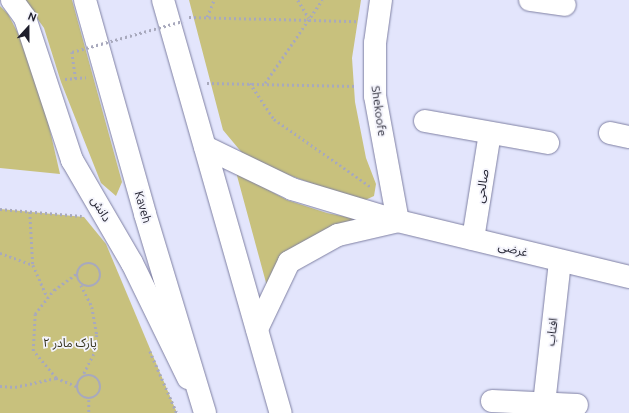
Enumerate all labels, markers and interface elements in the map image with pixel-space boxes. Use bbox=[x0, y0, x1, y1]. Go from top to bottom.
north arrow bbox=[8, 8, 48, 48]
text: N bbox=[26, 10, 38, 24]
street label: Shekoofe bbox=[368, 85, 390, 137]
street label: صالحی bbox=[472, 168, 492, 204]
street label: Kaveh bbox=[132, 189, 154, 225]
street label: دانش bbox=[88, 194, 114, 224]
street label: غرضی bbox=[497, 238, 529, 260]
street label: افتاب bbox=[543, 317, 561, 347]
park label: پارک مادر ۲ bbox=[43, 336, 97, 350]

